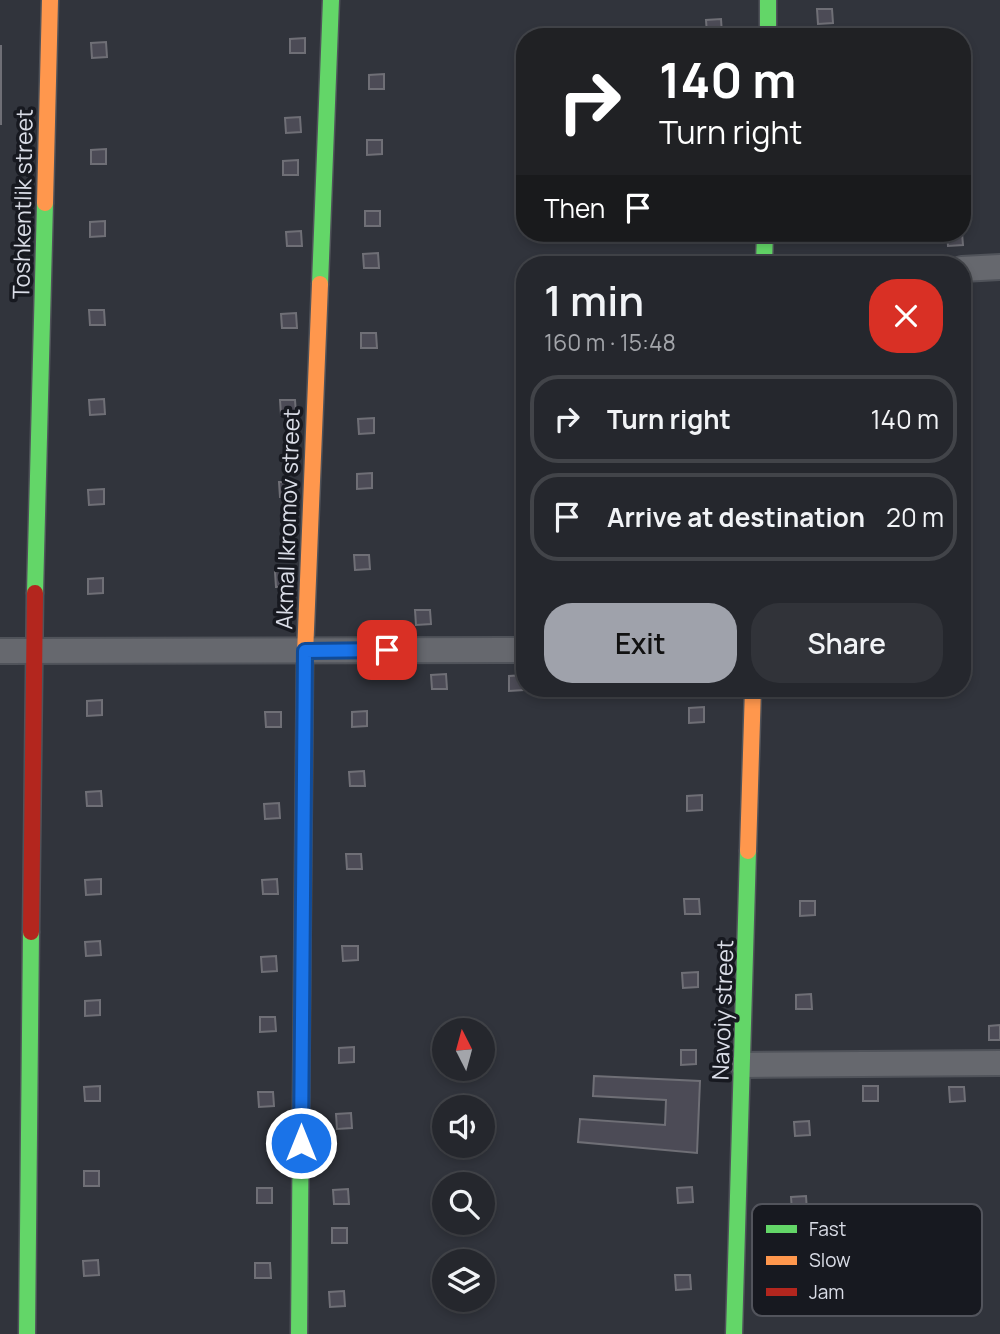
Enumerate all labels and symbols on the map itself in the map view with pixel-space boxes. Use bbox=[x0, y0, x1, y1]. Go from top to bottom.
street label: Toshkentlik street bbox=[4, 109, 40, 299]
street label: Akmal Ikromov street bbox=[267, 408, 307, 630]
pin bbox=[357, 620, 417, 680]
street label: Navoiy street bbox=[704, 939, 740, 1081]
north arrow bbox=[432, 1018, 495, 1082]
position arrow bbox=[264, 1106, 338, 1180]
legend bbox=[752, 1204, 982, 1316]
text: Fast bbox=[809, 1216, 846, 1242]
text: Slow bbox=[809, 1247, 851, 1273]
text: Jam bbox=[809, 1279, 844, 1305]

